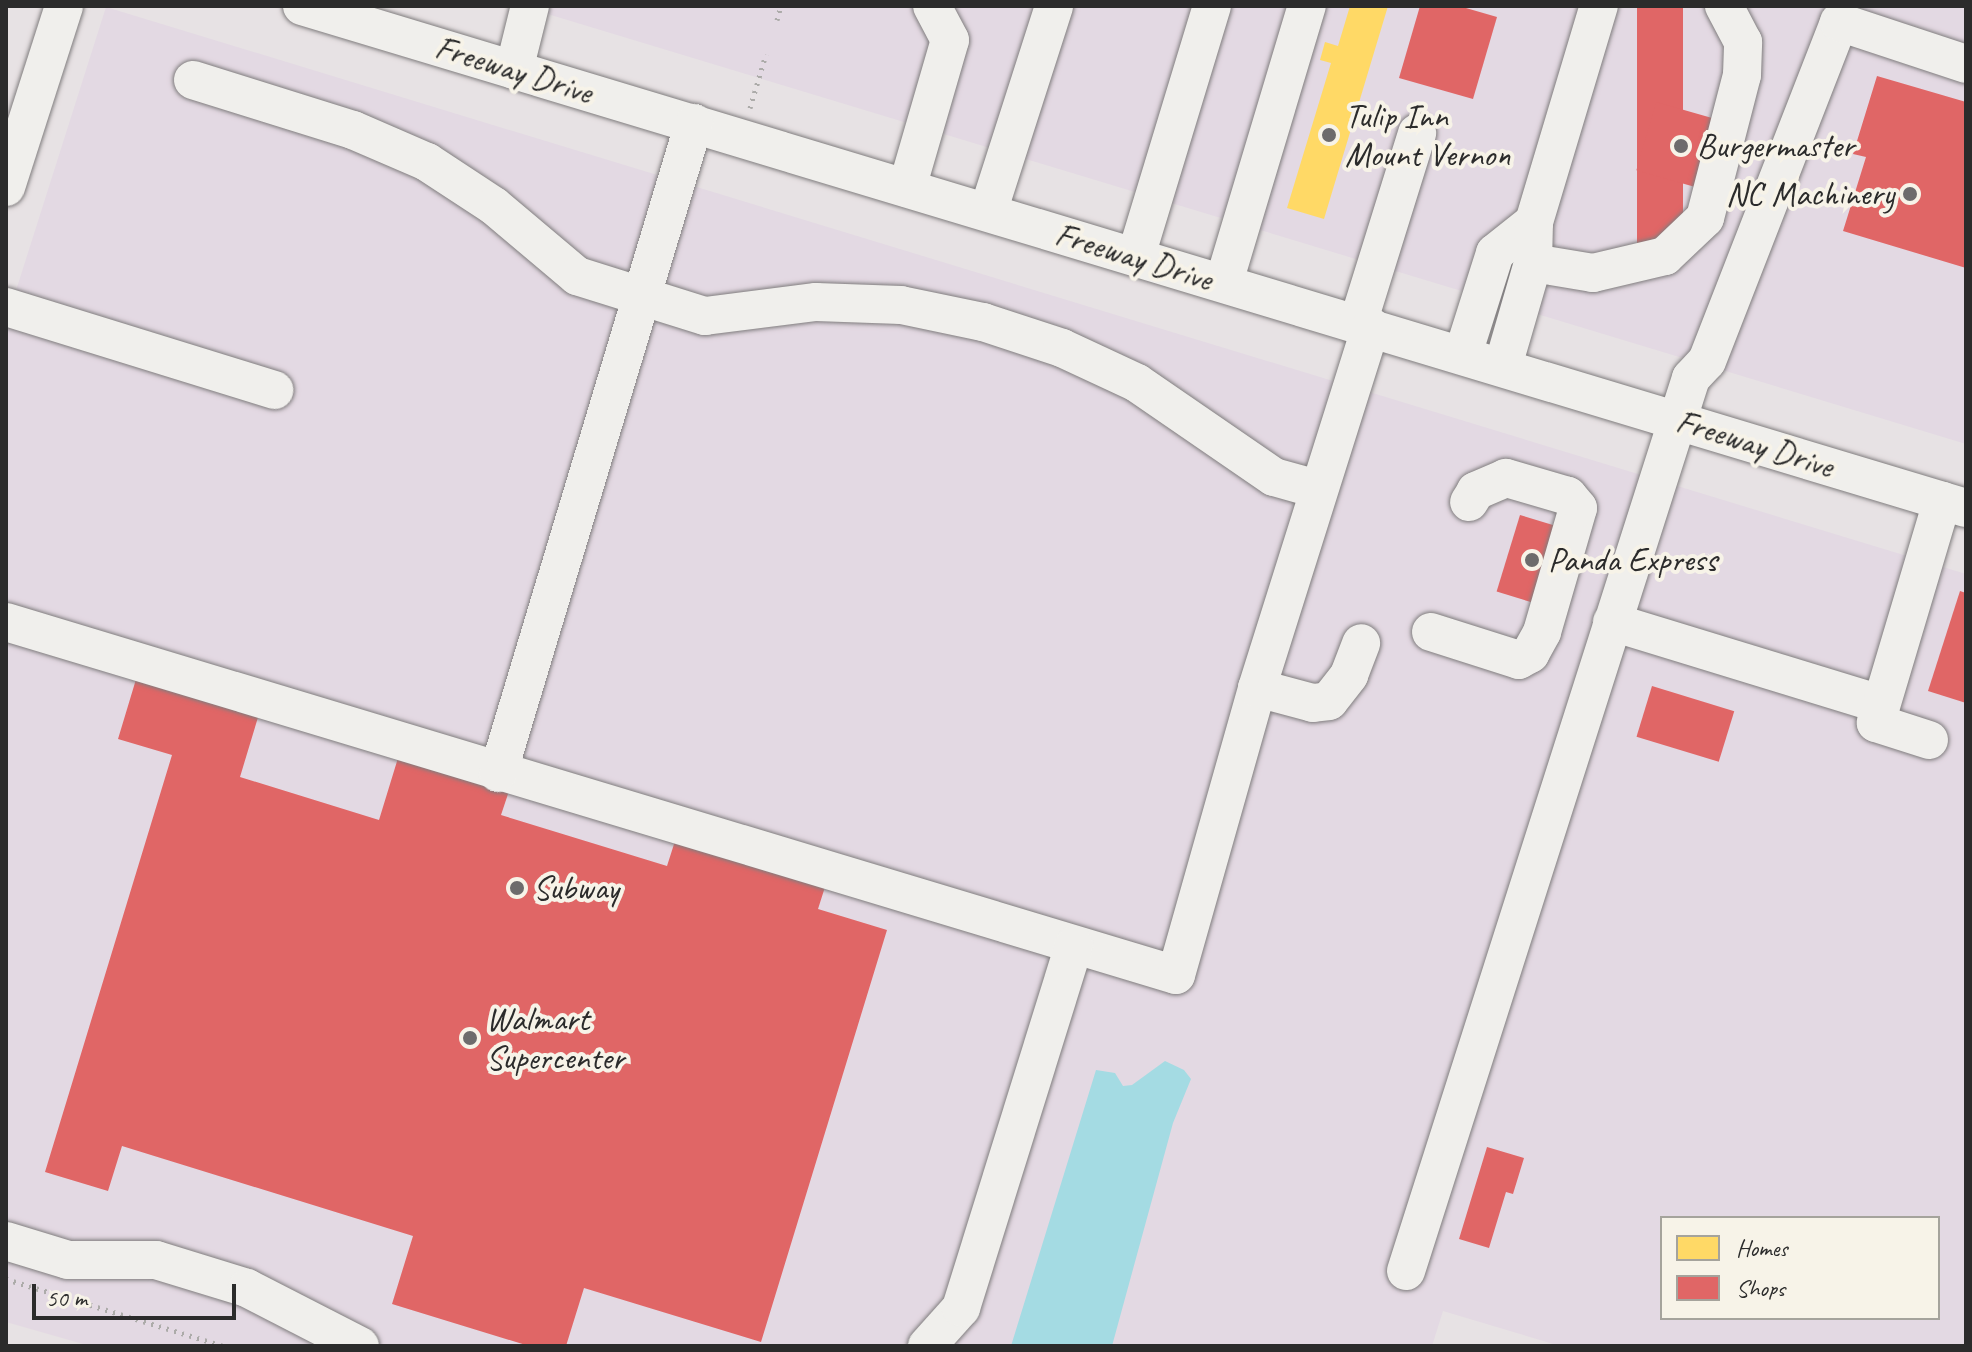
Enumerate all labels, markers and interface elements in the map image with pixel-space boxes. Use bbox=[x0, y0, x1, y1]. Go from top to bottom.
street label: Freeway Drive bbox=[431, 26, 597, 112]
place label: Tulip Inn Mount Vernon bbox=[1345, 95, 1510, 174]
marker: Tulip Inn Mount Vernon bbox=[1320, 126, 1338, 144]
place label: Burgermaster bbox=[1697, 126, 1854, 166]
marker: Burgermaster bbox=[1672, 137, 1690, 155]
place label: NC Machinery bbox=[1726, 174, 1894, 214]
marker: NC Machinery bbox=[1901, 185, 1919, 203]
street label: Freeway Drive bbox=[1051, 213, 1217, 299]
street label: Freeway Drive bbox=[1672, 400, 1838, 486]
place label: Panda Express bbox=[1548, 540, 1717, 580]
marker: Panda Express bbox=[1523, 551, 1541, 569]
place label: Subway bbox=[533, 868, 619, 908]
marker: Subway bbox=[508, 879, 526, 897]
place label: Walmart Supercenter bbox=[486, 998, 624, 1078]
marker: Walmart Supercenter bbox=[461, 1029, 479, 1047]
legend bbox=[1660, 1216, 1940, 1320]
text: Homes bbox=[1736, 1233, 1787, 1263]
scale bar bbox=[36, 1268, 240, 1318]
text: Shops bbox=[1736, 1273, 1785, 1303]
text: 50 m bbox=[46, 1283, 87, 1313]

